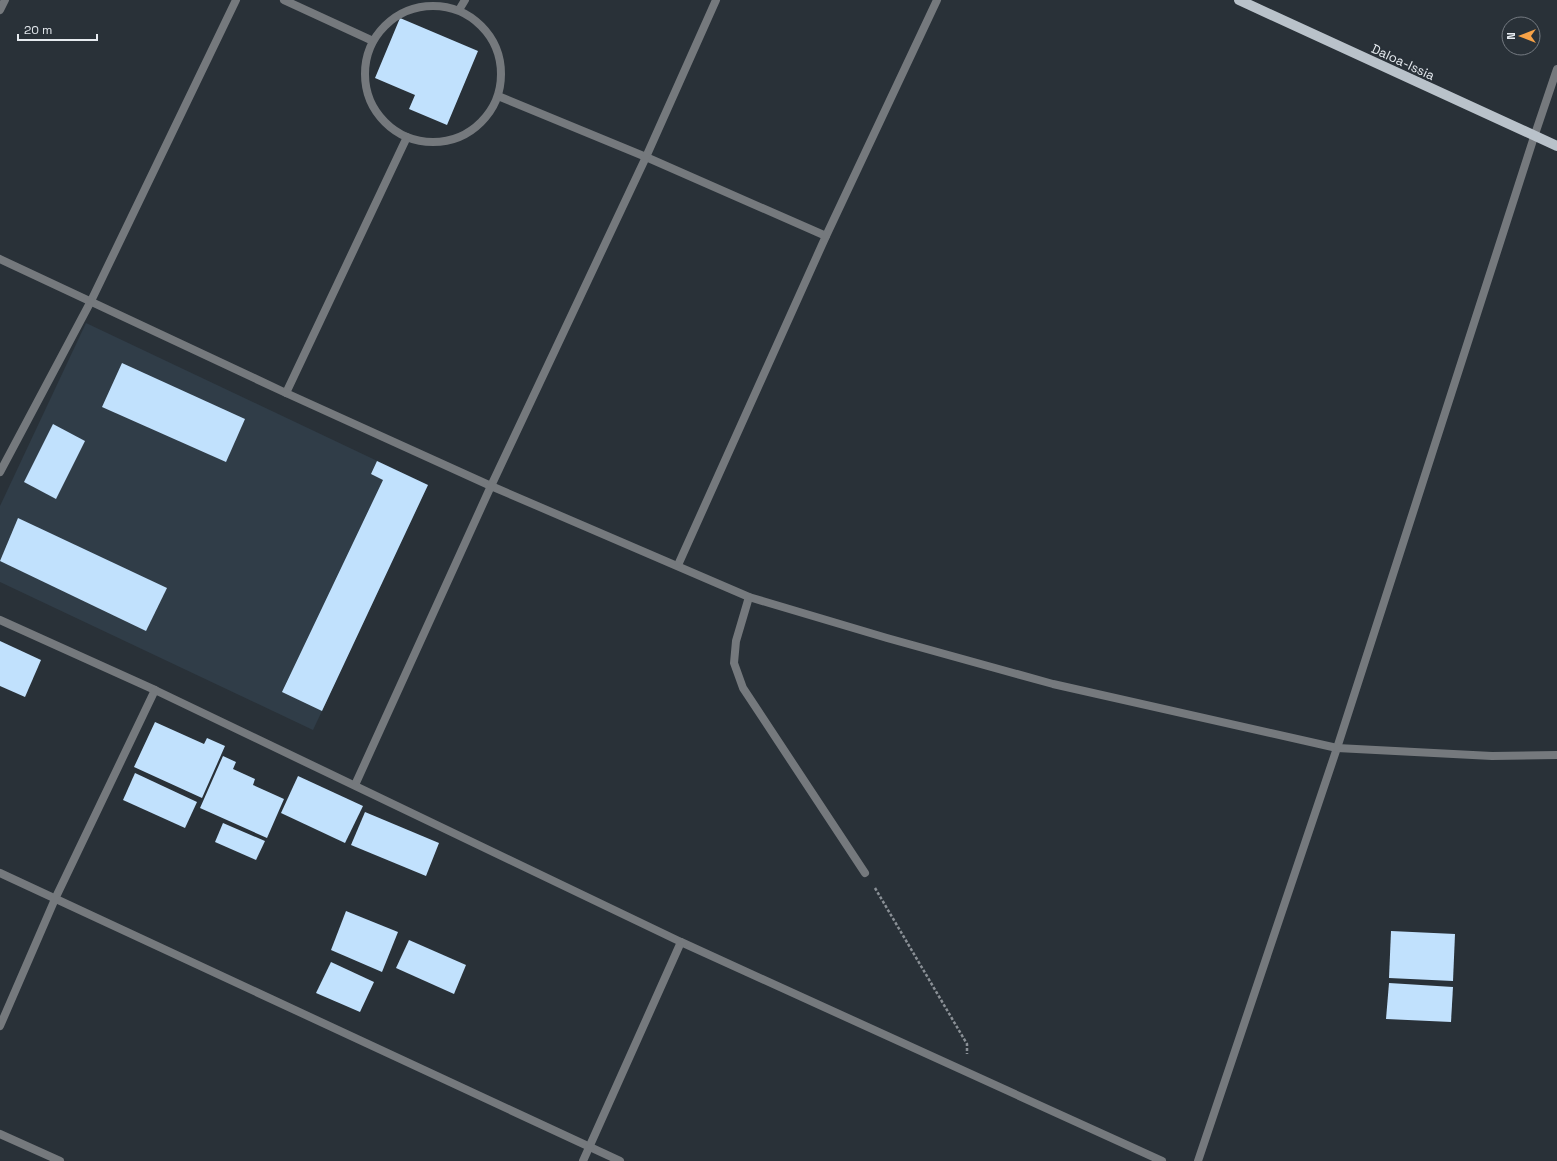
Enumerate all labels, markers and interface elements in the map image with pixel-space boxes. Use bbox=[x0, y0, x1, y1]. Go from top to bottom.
scale bar bbox=[18, 16, 97, 42]
north arrow bbox=[1501, 16, 1541, 56]
text: 20 m bbox=[24, 22, 52, 38]
text: N bbox=[1504, 32, 1518, 40]
street label: Daloa-Issia bbox=[1369, 40, 1438, 84]

